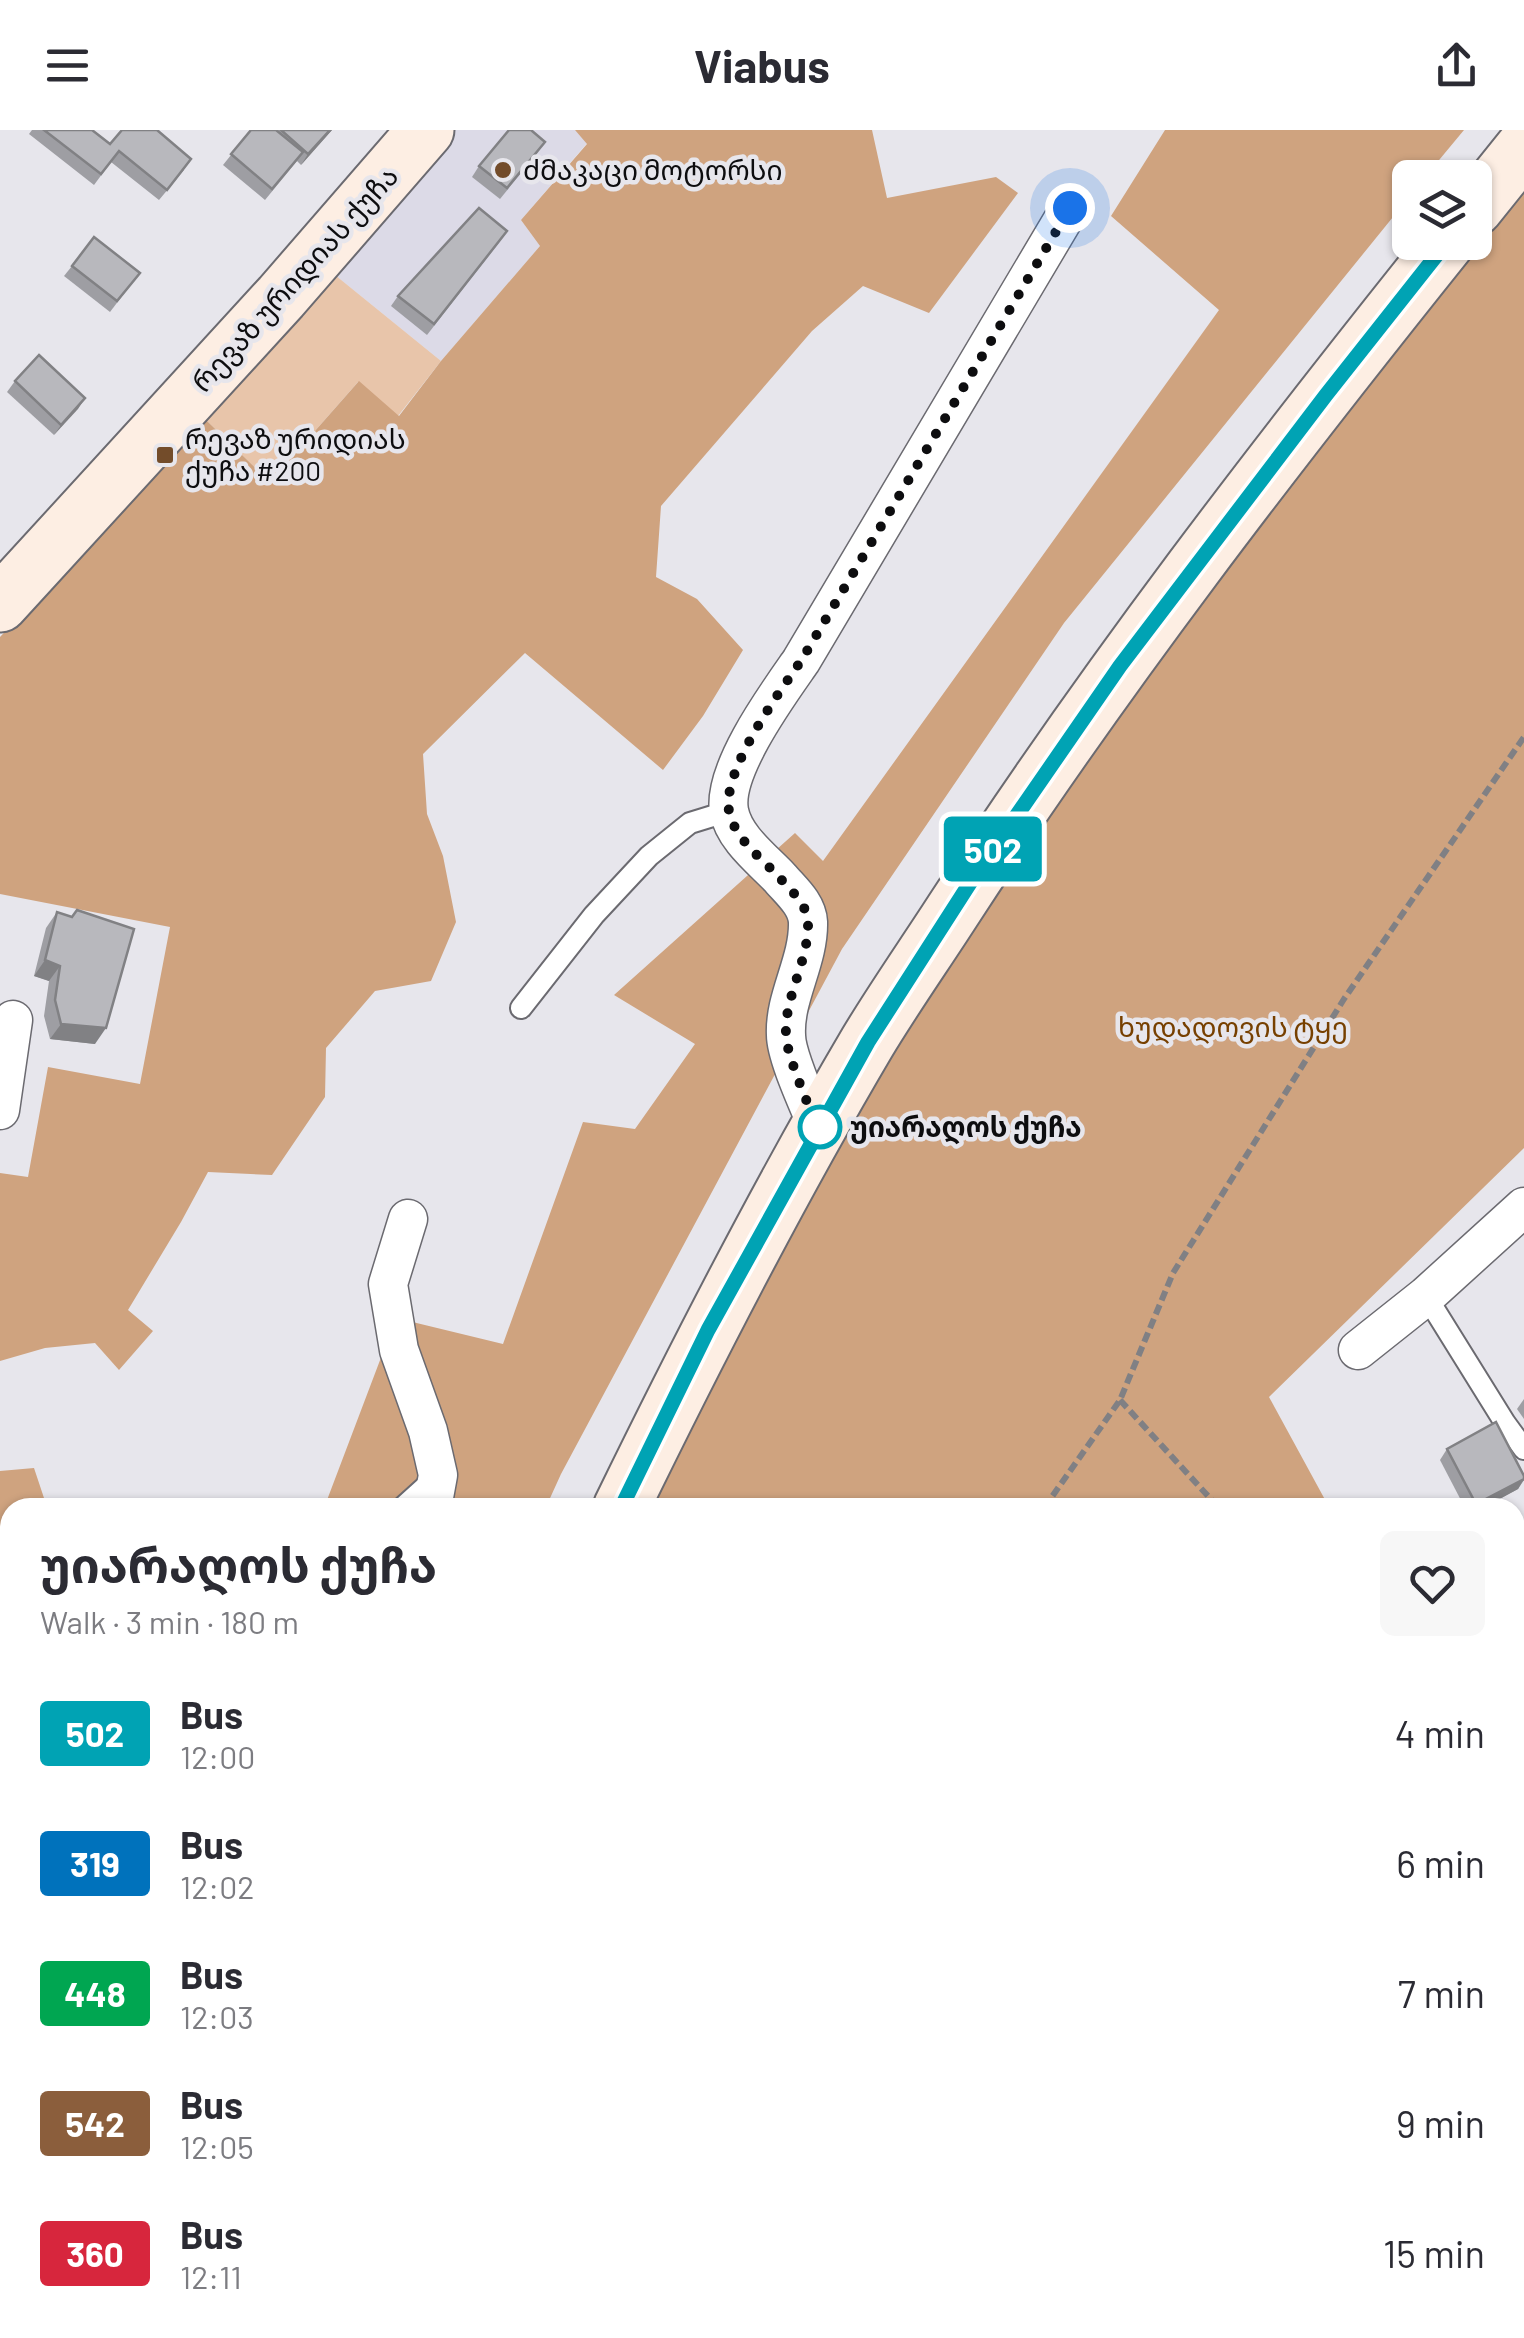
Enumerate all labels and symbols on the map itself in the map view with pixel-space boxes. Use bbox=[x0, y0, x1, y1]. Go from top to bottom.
place label: ძმაკაცი მოტორსი bbox=[523, 152, 783, 187]
street label: რევაზ ურიდიას ქუჩა bbox=[184, 159, 405, 399]
marker: ძმაკაცი მოტორსი bbox=[492, 159, 514, 181]
your location bbox=[1045, 183, 1095, 233]
place label: რევაზ ურიდიას ქუჩა #200 bbox=[185, 421, 406, 488]
marker: რევაზ ურიდიას ქუჩა #200 bbox=[154, 444, 176, 466]
line badge: 502 bbox=[936, 816, 1050, 882]
park label: ხუდადოვის ტყე bbox=[1118, 1009, 1348, 1044]
marker: უიარაღოს ქუჩა bbox=[799, 1106, 841, 1148]
place label: უიარაღოს ქუჩა bbox=[850, 1109, 1082, 1145]

